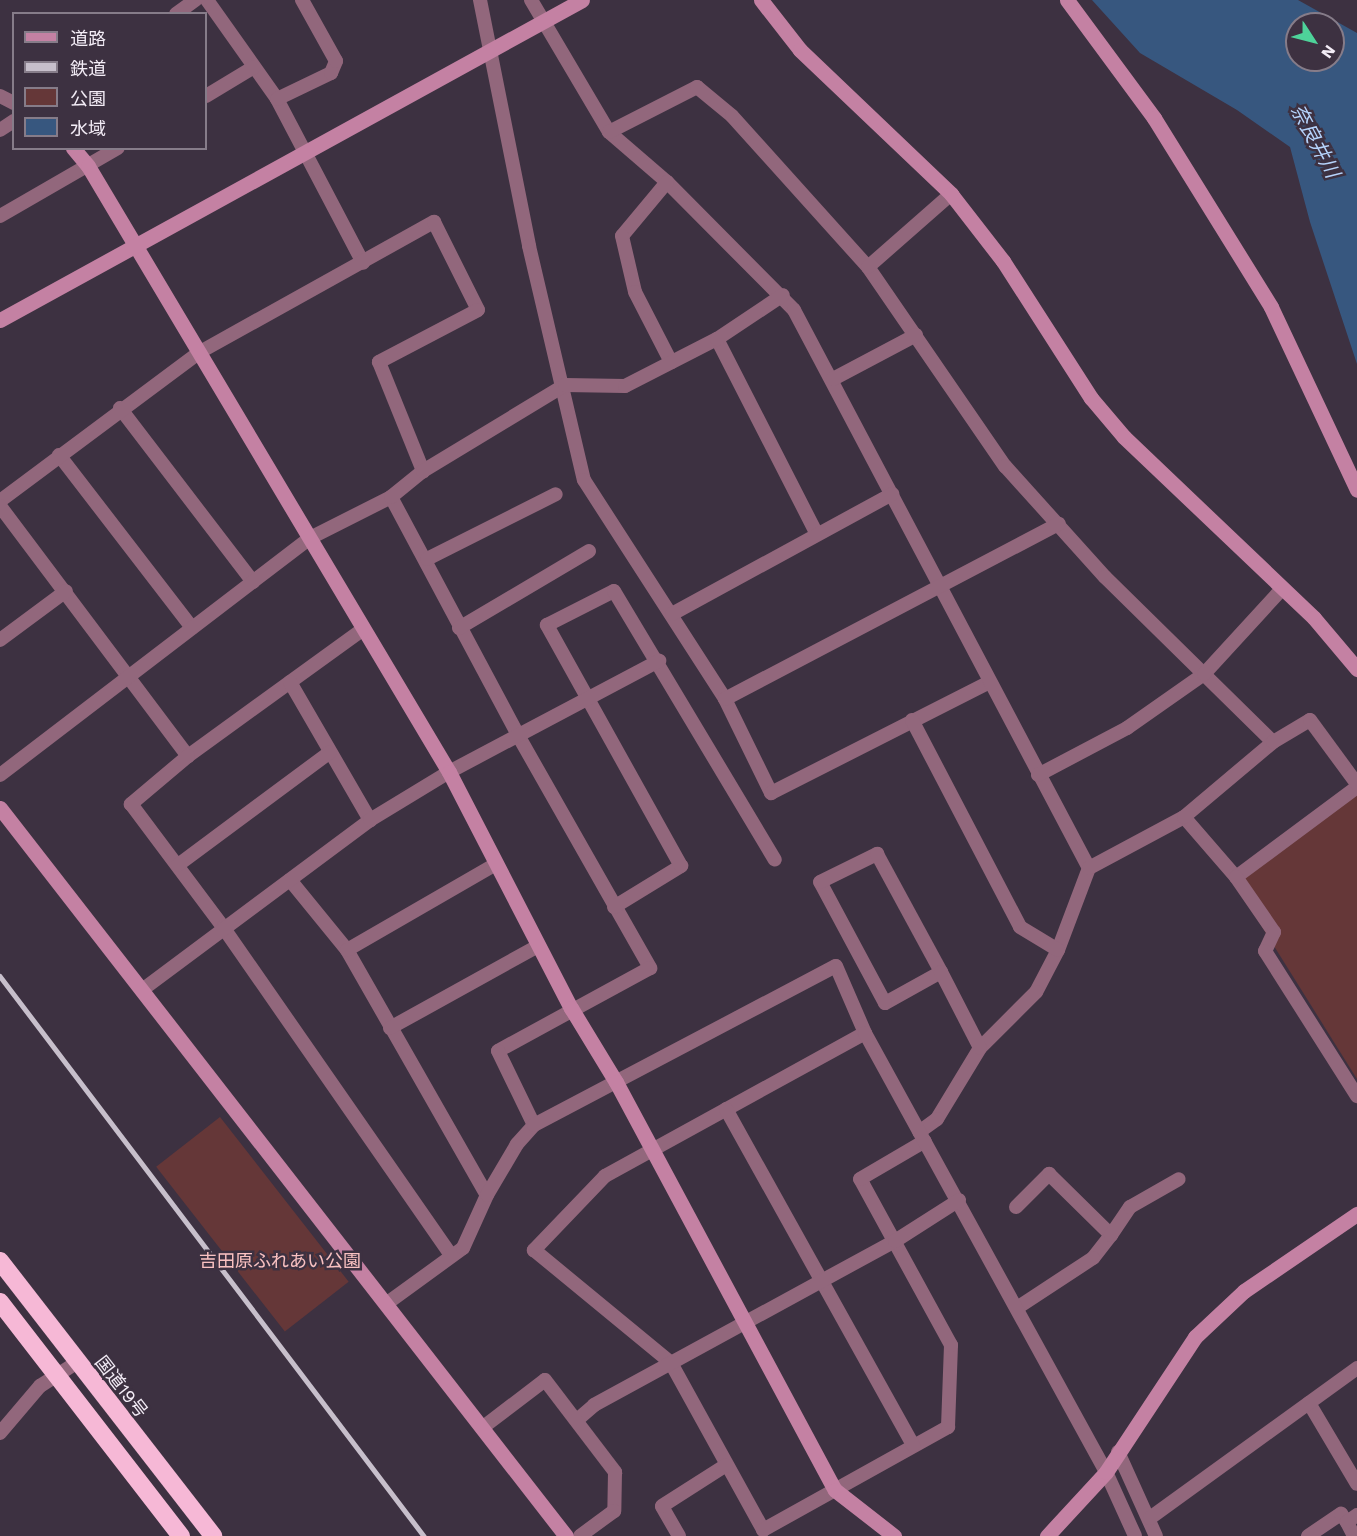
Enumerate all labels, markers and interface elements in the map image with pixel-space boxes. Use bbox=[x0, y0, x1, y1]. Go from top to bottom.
legend bbox=[12, 12, 207, 150]
north arrow bbox=[1285, 12, 1345, 72]
text: 道路 bbox=[70, 28, 106, 49]
text: N bbox=[1317, 41, 1340, 62]
text: 鉄道 bbox=[70, 58, 106, 79]
text: 公園 bbox=[70, 88, 106, 109]
water label: 奈良井川 bbox=[1286, 100, 1344, 182]
text: 水域 bbox=[70, 118, 106, 139]
park label: 吉田原ふれあい公園 bbox=[199, 1250, 361, 1272]
street label: 国道19号 bbox=[90, 1352, 152, 1422]

